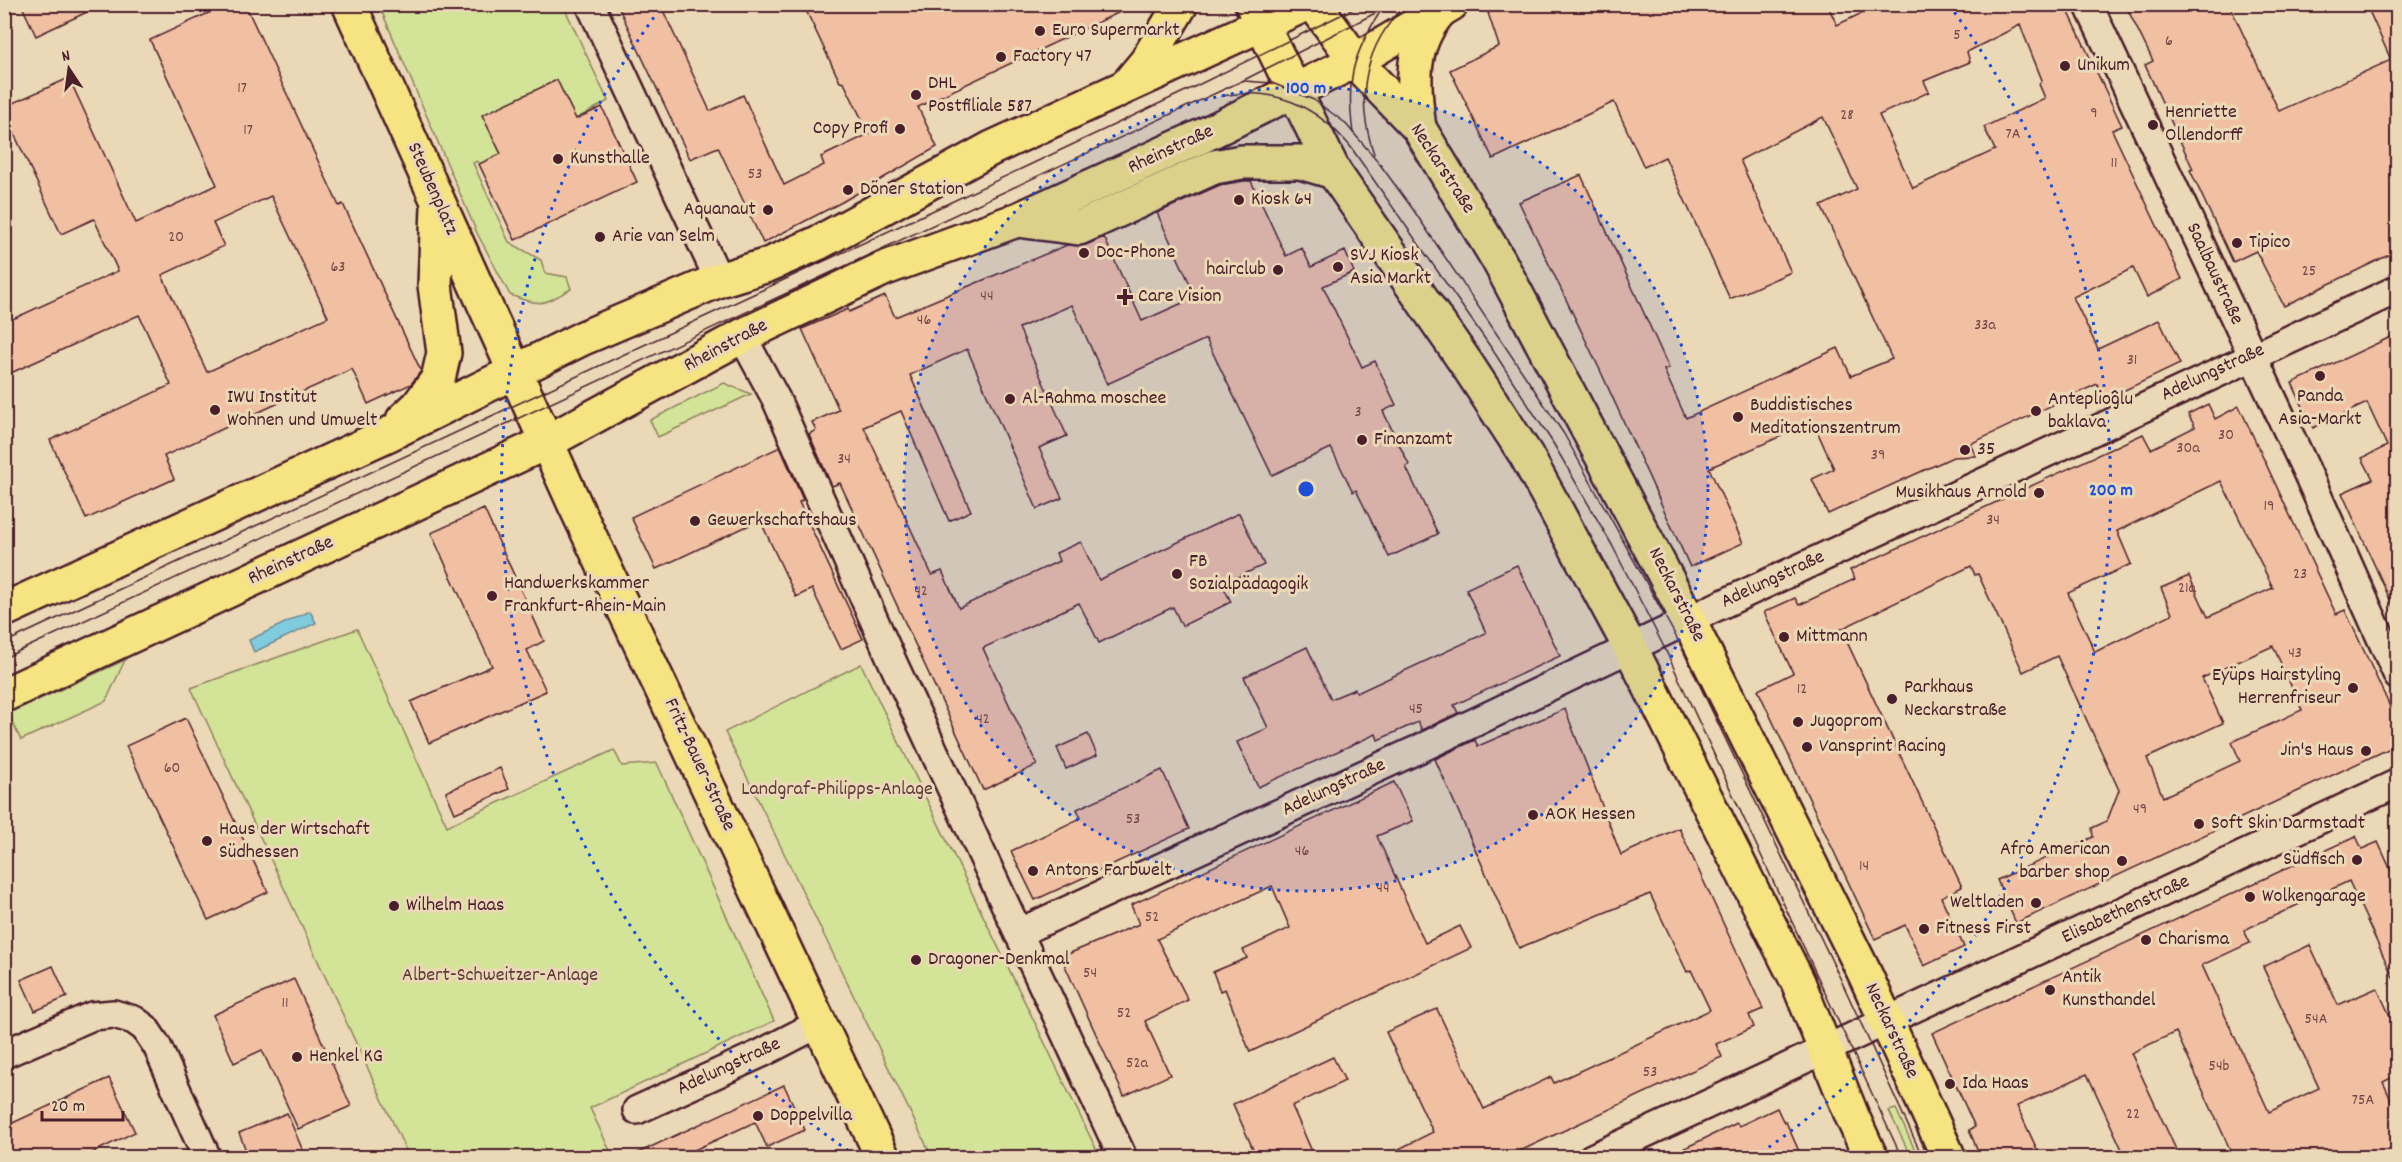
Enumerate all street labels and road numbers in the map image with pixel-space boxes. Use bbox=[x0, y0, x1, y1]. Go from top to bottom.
street label: Rheinstraße bbox=[1124, 118, 1219, 182]
street label: Neckarstraße bbox=[1402, 118, 1482, 220]
street label: Steubenplatz bbox=[399, 138, 465, 240]
street label: Saalbaustraße bbox=[2178, 218, 2250, 330]
street label: Rheinstraße bbox=[679, 312, 773, 380]
street label: Adelungstraße bbox=[2157, 337, 2270, 409]
street label: Rheinstraße bbox=[244, 529, 339, 593]
street label: Neckarstraße bbox=[1640, 543, 1712, 647]
street label: Adelungstraße bbox=[1717, 544, 1830, 616]
street label: Fritz-Bauer-Straße bbox=[656, 694, 742, 836]
street label: Adelungstraße bbox=[1278, 752, 1391, 824]
street label: Elisabethenstraße bbox=[2057, 868, 2195, 952]
street label: Neckarstraße bbox=[1857, 979, 1925, 1084]
street label: Adelungstraße bbox=[673, 1031, 786, 1103]

